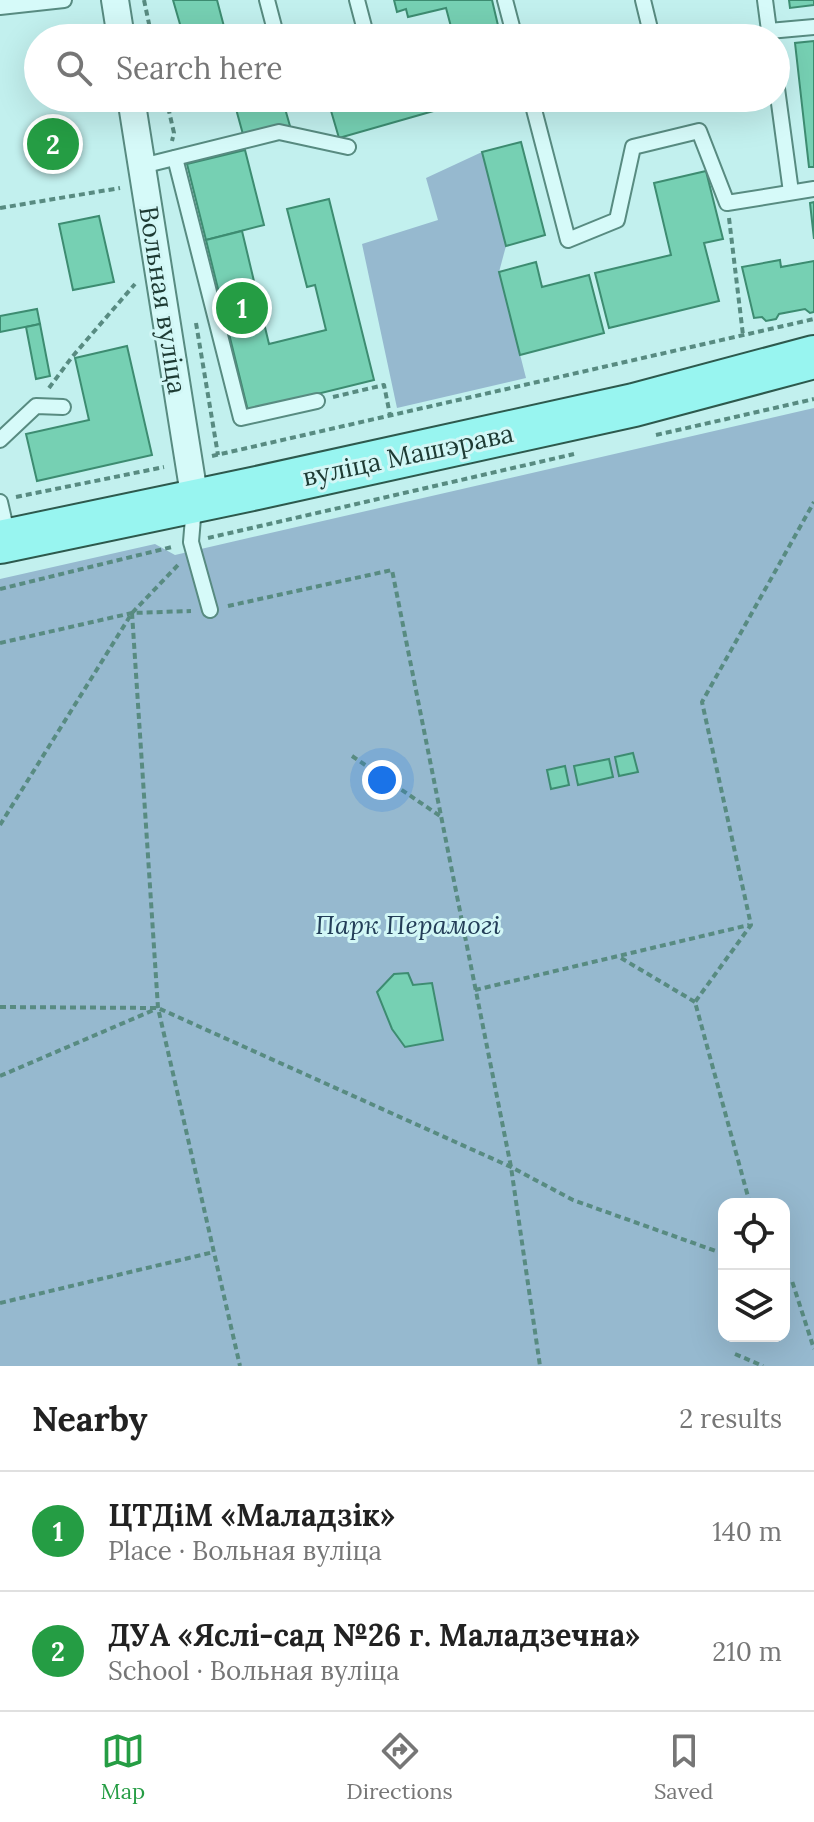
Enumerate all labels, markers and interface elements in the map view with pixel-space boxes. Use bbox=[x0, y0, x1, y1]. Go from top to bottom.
search box bbox=[24, 24, 790, 112]
icon: search bbox=[52, 46, 96, 90]
text: Search here bbox=[116, 49, 283, 87]
pin: 2 bbox=[27, 114, 79, 174]
street label: Вольная вуліца bbox=[132, 204, 195, 396]
pin: 1 bbox=[216, 278, 268, 338]
street label: вуліца Машэрава bbox=[299, 416, 516, 493]
your location bbox=[362, 760, 402, 800]
park label: Парк Перамогі bbox=[315, 908, 501, 941]
map controls bbox=[718, 1198, 790, 1342]
button: locate bbox=[718, 1198, 790, 1270]
button: layers bbox=[718, 1270, 790, 1342]
text: Nearby bbox=[32, 1397, 148, 1440]
text: 2 results bbox=[679, 1402, 782, 1435]
text: ЦТДіМ «Маладзік» bbox=[108, 1496, 395, 1534]
text: 1 bbox=[53, 1515, 63, 1548]
text: 140 m bbox=[712, 1515, 782, 1548]
text: Place · Вольная вуліца bbox=[108, 1534, 382, 1567]
text: ДУА «Яслі-сад №26 г. Маладзечна» bbox=[108, 1616, 640, 1654]
text: 2 bbox=[51, 1635, 65, 1668]
text: 210 m bbox=[712, 1635, 782, 1668]
text: School · Вольная вуліца bbox=[108, 1654, 400, 1687]
tab: Map bbox=[101, 1729, 145, 1805]
tab: Directions bbox=[346, 1729, 453, 1805]
tab: Saved bbox=[654, 1729, 713, 1805]

